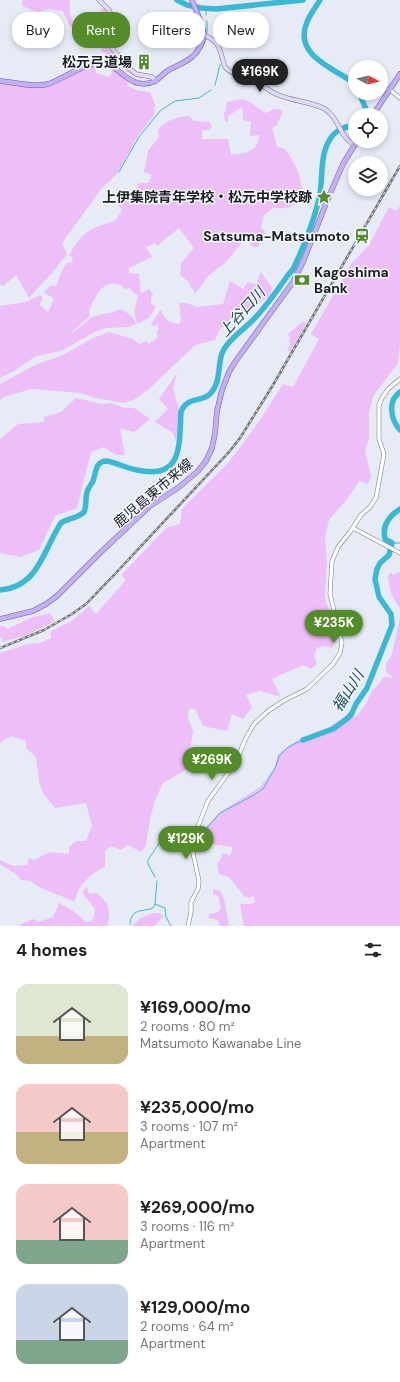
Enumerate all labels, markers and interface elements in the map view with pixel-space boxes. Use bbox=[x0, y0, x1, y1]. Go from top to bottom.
chip: Buy bbox=[12, 12, 64, 48]
chip: Rent bbox=[72, 12, 130, 48]
chip: Filters bbox=[138, 12, 205, 48]
chip: New bbox=[213, 12, 269, 48]
place label: 松元弓道場 bbox=[62, 53, 132, 71]
building icon: 松元弓道場 bbox=[135, 53, 153, 71]
pin: ¥169K bbox=[232, 59, 288, 93]
north arrow bbox=[348, 60, 388, 100]
map controls bbox=[348, 60, 388, 196]
text: ¥169K bbox=[241, 63, 279, 80]
button: locate bbox=[348, 108, 388, 148]
button: layers bbox=[348, 156, 388, 196]
place label: 上伊集院青年学校・松元中学校跡 bbox=[102, 188, 312, 206]
place icon: 上伊集院青年学校・松元中学校跡 bbox=[315, 188, 333, 206]
place label: Satsuma-Matsumoto bbox=[203, 227, 350, 245]
station icon: Satsuma-Matsumoto bbox=[353, 227, 371, 245]
place label: Kagoshima Bank bbox=[314, 263, 389, 297]
bank icon: Kagoshima Bank bbox=[293, 271, 311, 289]
water label: 上谷口川 bbox=[214, 282, 271, 341]
street label: 鹿児島東市来線 bbox=[110, 455, 196, 531]
pin: ¥235K bbox=[306, 610, 362, 644]
text: ¥235K bbox=[314, 614, 354, 631]
water label: 福山川 bbox=[328, 665, 369, 715]
pin: ¥269K bbox=[184, 747, 240, 781]
text: ¥269K bbox=[192, 751, 232, 768]
pin: ¥129K bbox=[158, 826, 214, 860]
text: ¥129K bbox=[167, 830, 205, 847]
text: 4 homes bbox=[16, 939, 87, 961]
icon: filters bbox=[362, 939, 384, 961]
text: ¥169,000/mo bbox=[140, 996, 251, 1018]
icon: home bbox=[48, 1000, 96, 1048]
text: 2 rooms · 80 m² bbox=[140, 1018, 235, 1035]
text: Matsumoto Kawanabe Line bbox=[140, 1035, 301, 1052]
text: ¥235,000/mo bbox=[140, 1096, 254, 1118]
icon: home bbox=[48, 1100, 96, 1148]
text: 3 rooms · 107 m² bbox=[140, 1118, 238, 1135]
text: Apartment bbox=[140, 1135, 205, 1152]
text: ¥269,000/mo bbox=[140, 1196, 255, 1218]
icon: home bbox=[48, 1200, 96, 1248]
text: 3 rooms · 116 m² bbox=[140, 1218, 234, 1235]
text: Apartment bbox=[140, 1235, 205, 1252]
text: ¥129,000/mo bbox=[140, 1296, 250, 1318]
icon: home bbox=[48, 1300, 96, 1348]
text: 2 rooms · 64 m² bbox=[140, 1318, 234, 1335]
text: Apartment bbox=[140, 1335, 205, 1352]

